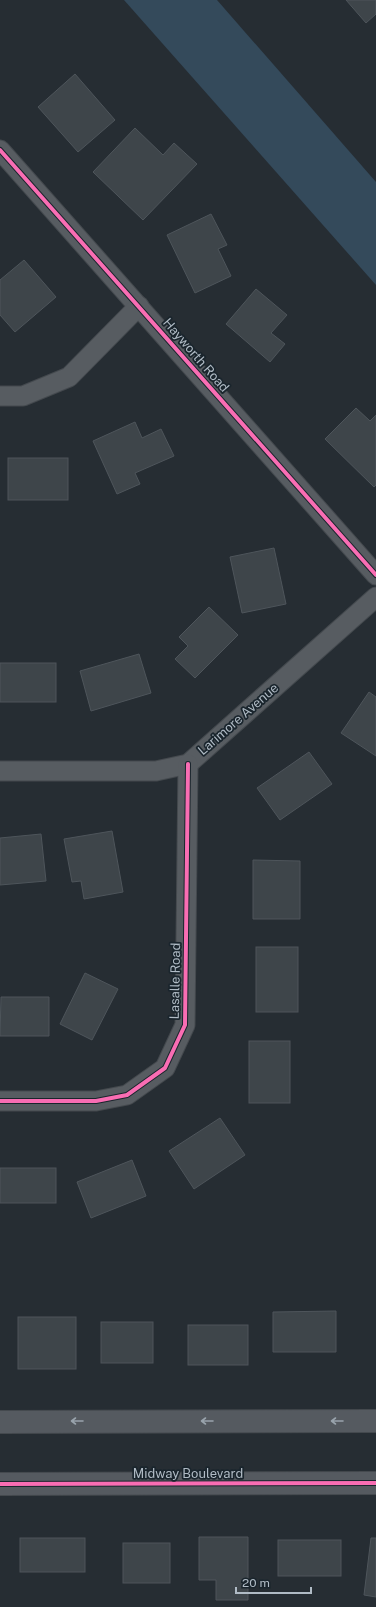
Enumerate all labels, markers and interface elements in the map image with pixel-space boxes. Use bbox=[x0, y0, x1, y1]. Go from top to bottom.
street label: Hayworth Road bbox=[160, 315, 232, 395]
street label: Larimore Avenue bbox=[195, 680, 281, 758]
street label: Lasalle Road bbox=[167, 942, 183, 1020]
one-way arrow bbox=[71, 1417, 84, 1425]
one-way arrow bbox=[201, 1417, 214, 1425]
one-way arrow bbox=[331, 1417, 344, 1425]
street label: Midway Boulevard bbox=[133, 1466, 243, 1481]
scale bar bbox=[236, 1569, 311, 1595]
text: 20 m bbox=[242, 1576, 270, 1590]

